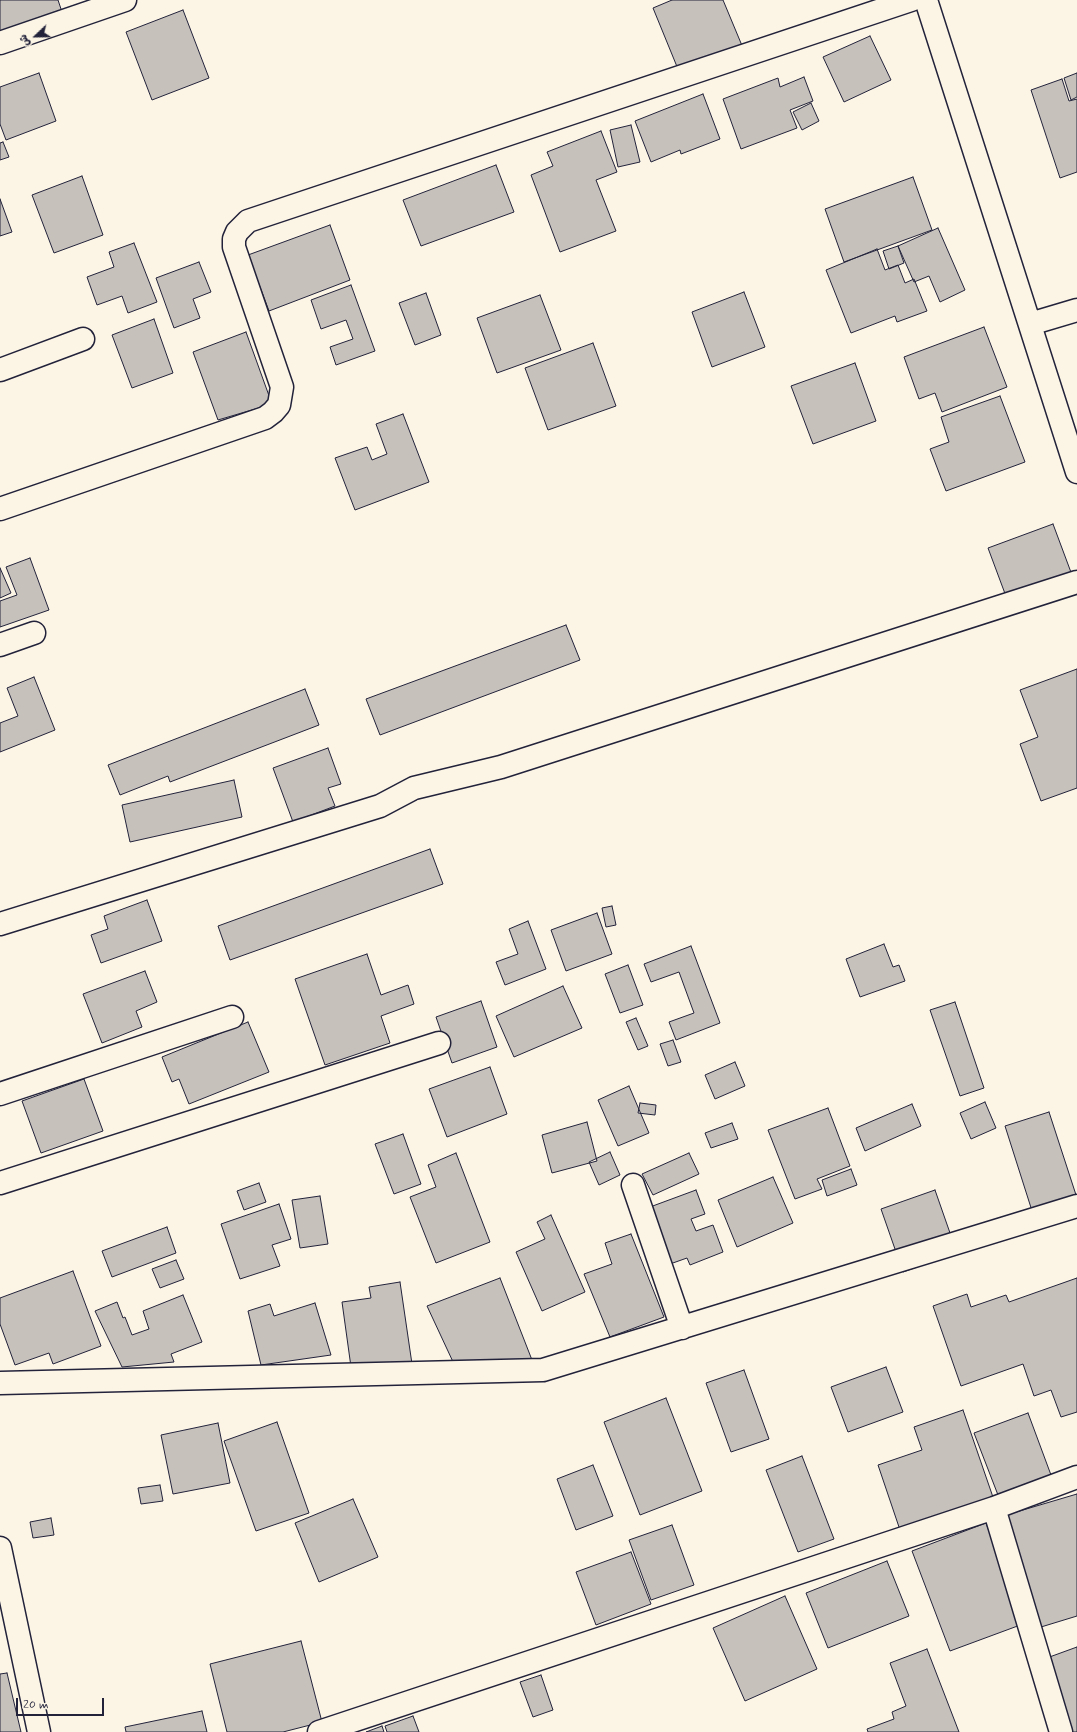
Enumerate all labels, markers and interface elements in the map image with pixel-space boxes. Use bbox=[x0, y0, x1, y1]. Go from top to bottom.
north arrow bbox=[16, 16, 56, 56]
text: ش bbox=[16, 32, 34, 49]
scale bar bbox=[18, 1690, 106, 1716]
text: 20 m bbox=[23, 1697, 49, 1713]

